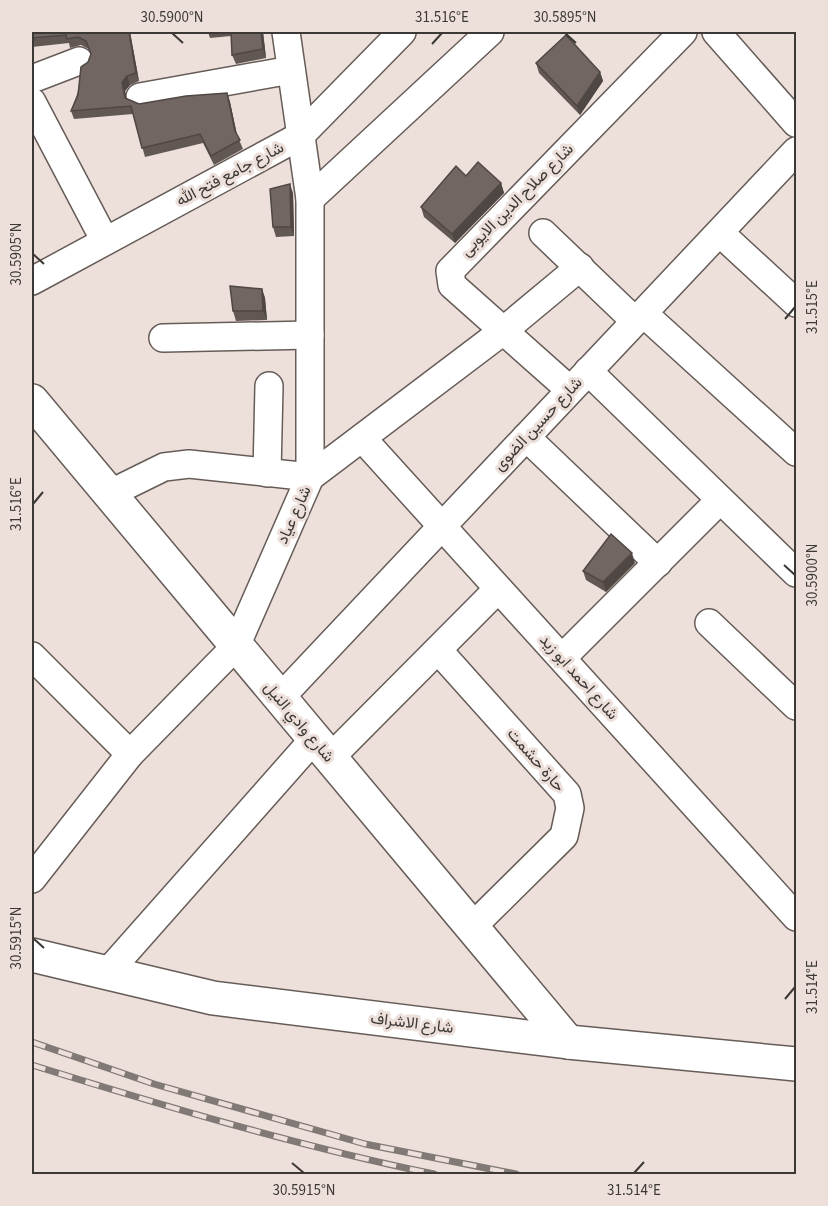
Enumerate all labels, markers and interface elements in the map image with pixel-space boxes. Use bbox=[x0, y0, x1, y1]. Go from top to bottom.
text: 30.5900°N bbox=[140, 7, 204, 28]
text: 31.516°E bbox=[415, 7, 469, 28]
text: 30.5895°N bbox=[533, 7, 597, 28]
street label: شارع جامع فتح الله bbox=[172, 136, 288, 212]
street label: شارع صلاح الدين الايوبى bbox=[456, 139, 578, 261]
text: 30.5905°N bbox=[6, 222, 27, 286]
text: 31.515°E bbox=[802, 280, 823, 334]
street label: شارع حسين الضوى bbox=[489, 372, 587, 476]
text: 31.516°E bbox=[6, 477, 27, 531]
street label: شارع عياد bbox=[271, 482, 317, 548]
text: 30.5900°N bbox=[802, 543, 823, 607]
street label: شارع احمد ابو زيد bbox=[535, 629, 623, 725]
street label: شارع وادي النيل bbox=[257, 677, 339, 768]
street label: حارة حشمت bbox=[502, 723, 570, 797]
text: 30.5915°N bbox=[6, 906, 27, 970]
text: 31.514°E bbox=[802, 960, 823, 1014]
street label: شارع الاشراف bbox=[369, 1007, 455, 1039]
text: 30.5915°N bbox=[272, 1180, 336, 1201]
text: 31.514°E bbox=[607, 1180, 661, 1201]

